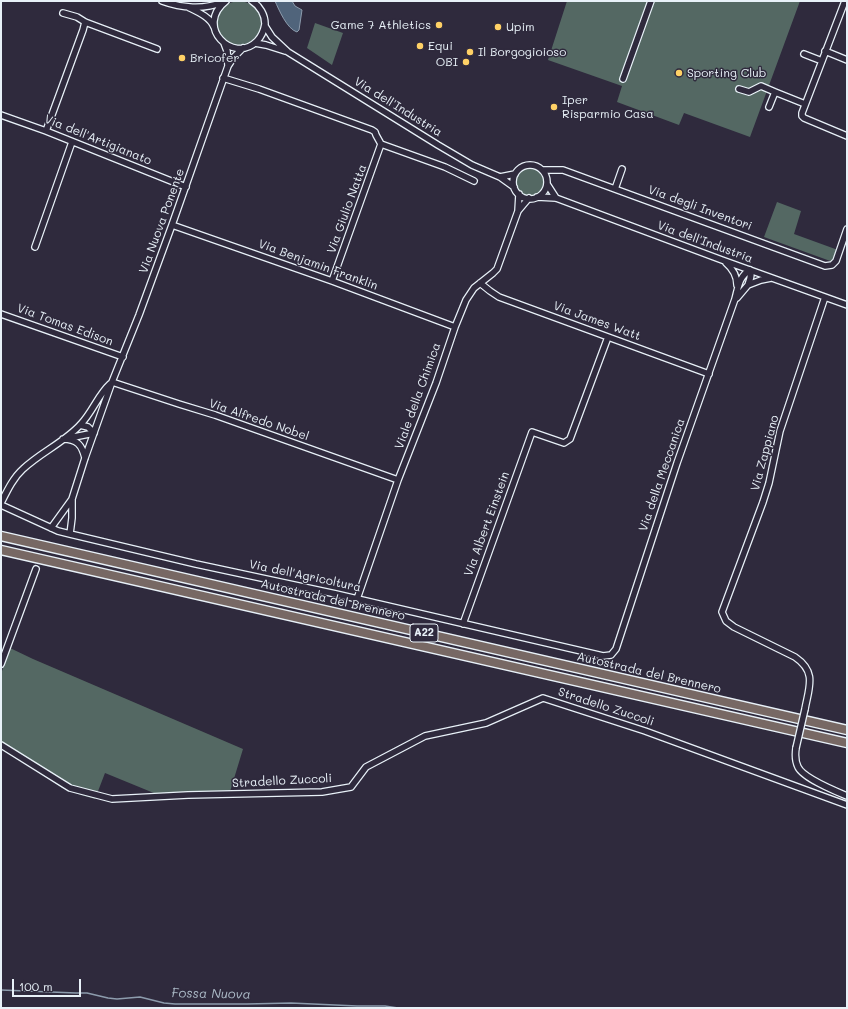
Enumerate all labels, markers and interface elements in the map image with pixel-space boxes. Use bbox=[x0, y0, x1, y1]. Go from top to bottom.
place label: Game 7 Athletics bbox=[331, 18, 431, 32]
marker: Game 7 Athletics bbox=[434, 20, 444, 30]
place label: Upim bbox=[506, 20, 535, 34]
marker: Upim bbox=[493, 22, 503, 32]
place label: Equi bbox=[428, 39, 453, 53]
marker: Equi bbox=[415, 41, 425, 51]
place label: Il Borgogioioso bbox=[478, 45, 566, 59]
marker: Il Borgogioioso bbox=[465, 47, 475, 57]
place label: Bricofer bbox=[190, 51, 239, 65]
marker: Bricofer bbox=[177, 53, 187, 63]
place label: OBI bbox=[436, 55, 458, 69]
marker: OBI bbox=[461, 57, 471, 67]
place label: Sporting Club bbox=[687, 66, 766, 80]
marker: Sporting Club bbox=[674, 68, 684, 78]
street label: Via dell'Industria bbox=[351, 74, 445, 140]
place label: Iper Risparmio Casa bbox=[562, 93, 654, 121]
marker: Iper Risparmio Casa bbox=[549, 102, 559, 112]
street label: Via dell'Artigianato bbox=[42, 112, 154, 168]
street label: Via Giulio Natta bbox=[324, 162, 370, 256]
street label: Via Nuova Ponente bbox=[136, 166, 188, 276]
street label: Via degli Inventori bbox=[646, 182, 754, 234]
street label: Via dell'Industria bbox=[655, 218, 755, 266]
street label: Via Benjamin Franklin bbox=[256, 237, 380, 293]
street label: Via James Watt bbox=[551, 299, 643, 343]
street label: Via Tomas Edison bbox=[15, 301, 115, 349]
street label: Viale della Chimica bbox=[392, 341, 444, 451]
street label: Via Alfredo Nobel bbox=[207, 396, 311, 444]
street label: Via Zappiano bbox=[748, 413, 782, 493]
street label: Via della Meccanica bbox=[636, 417, 688, 533]
street label: Via Albert Einstein bbox=[461, 470, 513, 578]
street label: Via dell'Agricoltura bbox=[248, 557, 362, 595]
street label: Autostrada del Brennero bbox=[260, 576, 406, 624]
road number: A22 bbox=[410, 624, 438, 642]
street label: Autostrada del Brennero bbox=[576, 649, 722, 697]
street label: Stradello Zuccoli bbox=[556, 685, 656, 729]
street label: Stradello Zuccoli bbox=[232, 771, 332, 791]
scale bar bbox=[14, 971, 83, 997]
text: 100 m bbox=[19, 978, 53, 994]
water label: Fossa Nuova bbox=[171, 986, 251, 1002]

